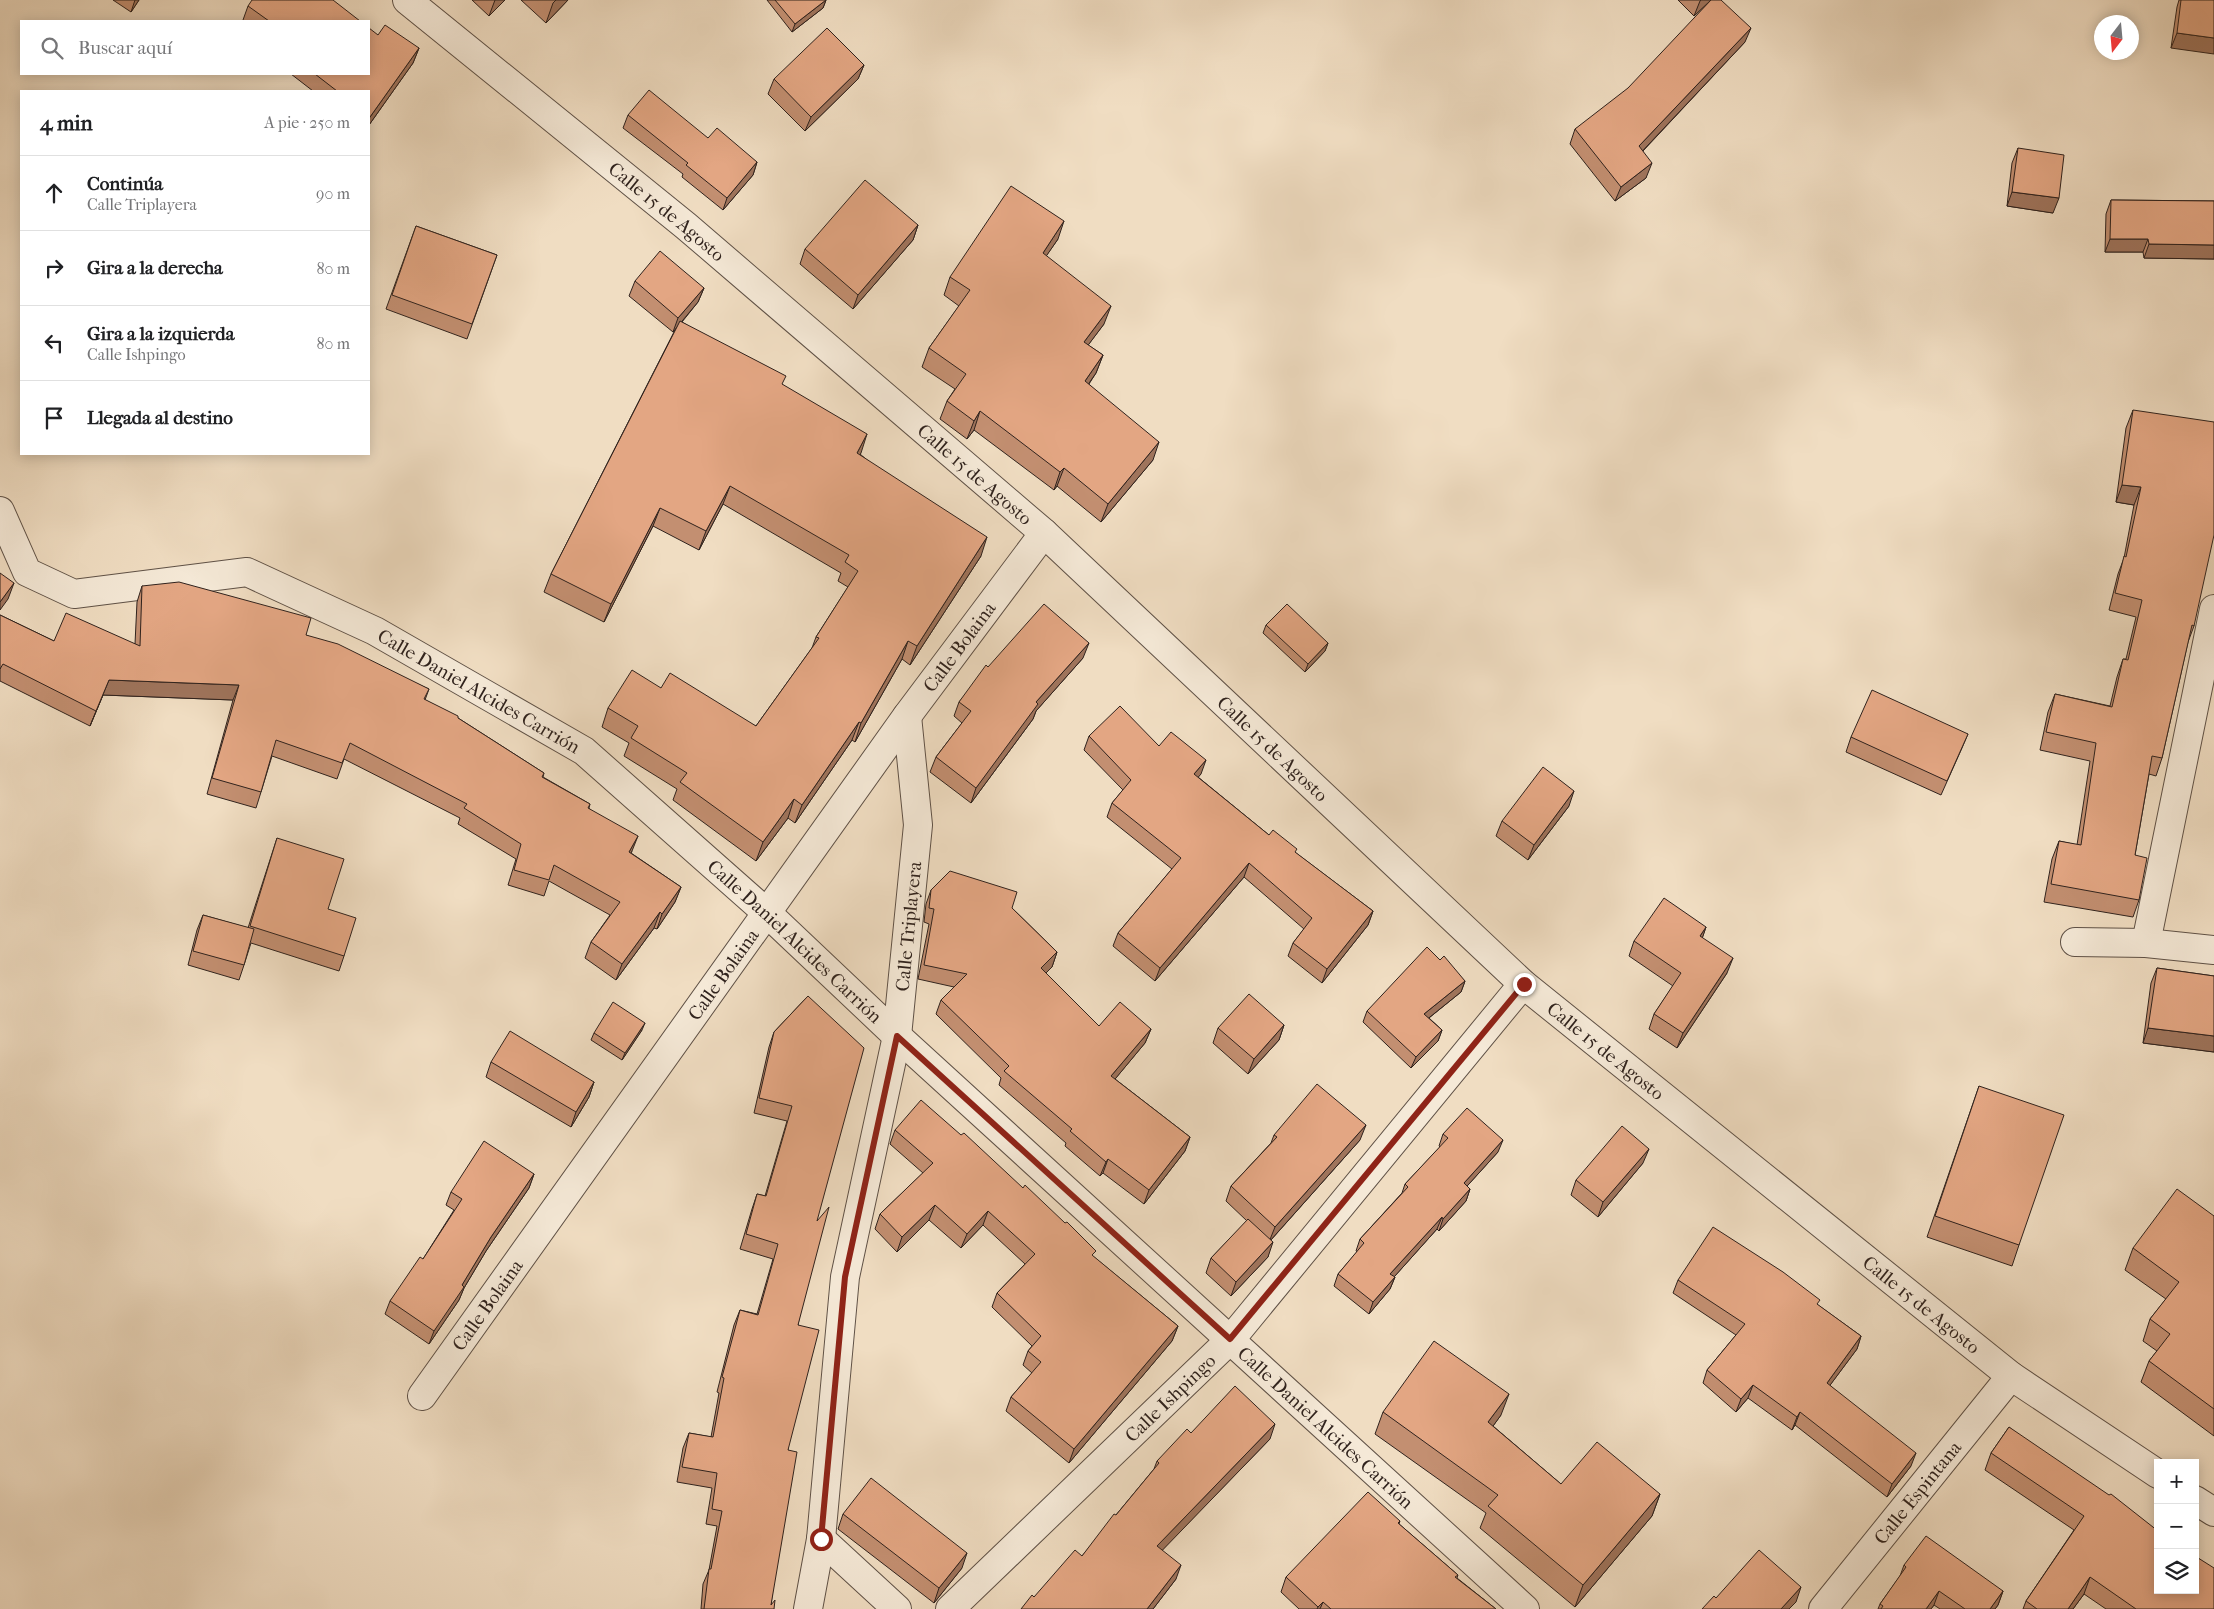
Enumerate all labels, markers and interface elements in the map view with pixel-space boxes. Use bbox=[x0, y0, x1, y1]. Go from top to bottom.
north arrow bbox=[2094, 15, 2139, 60]
search box bbox=[20, 20, 370, 75]
icon: search bbox=[38, 34, 66, 62]
text: Buscar aquí bbox=[78, 37, 172, 59]
text: 4 min bbox=[40, 111, 93, 135]
text: A pie · 250 m bbox=[264, 113, 350, 132]
street label: Calle 15 de Agosto bbox=[604, 158, 729, 267]
text: Continúa bbox=[87, 173, 163, 195]
icon: ahead bbox=[40, 179, 68, 207]
text: 90 m bbox=[316, 184, 350, 203]
text: Calle Triplayera bbox=[87, 195, 197, 214]
icon: right bbox=[40, 254, 68, 282]
text: Gira a la derecha bbox=[87, 257, 223, 279]
text: 80 m bbox=[316, 259, 350, 278]
text: Gira a la izquierda bbox=[87, 323, 234, 345]
icon: left bbox=[40, 329, 68, 357]
text: 80 m bbox=[316, 334, 350, 353]
text: Calle Ishpingo bbox=[87, 345, 186, 364]
icon: arrive bbox=[40, 404, 68, 432]
text: Llegada al destino bbox=[87, 407, 233, 429]
street label: Calle 15 de Agosto bbox=[913, 420, 1037, 530]
street label: Calle Bolaina bbox=[919, 598, 1001, 696]
street label: Calle Daniel Alcides Carrión bbox=[373, 625, 584, 758]
street label: Calle 15 de Agosto bbox=[1212, 692, 1332, 807]
street label: Calle Daniel Alcides Carrión bbox=[703, 856, 886, 1028]
street label: Calle Triplayera bbox=[891, 860, 926, 993]
street label: Calle Bolaina bbox=[684, 925, 764, 1025]
route end bbox=[1513, 973, 1536, 996]
street label: Calle 15 de Agosto bbox=[1542, 998, 1669, 1105]
street label: Calle 15 de Agosto bbox=[1858, 1251, 1984, 1359]
street label: Calle Bolaina bbox=[448, 1255, 528, 1355]
street label: Calle Daniel Alcides Carrión bbox=[1233, 1343, 1418, 1514]
street label: Calle Ishpingo bbox=[1121, 1350, 1221, 1447]
street label: Calle Espintana bbox=[1870, 1437, 1966, 1549]
map controls bbox=[2154, 1459, 2199, 1594]
button: + bbox=[2154, 1459, 2199, 1504]
button: − bbox=[2154, 1504, 2199, 1549]
route start bbox=[810, 1528, 833, 1551]
button: layers bbox=[2154, 1549, 2199, 1594]

